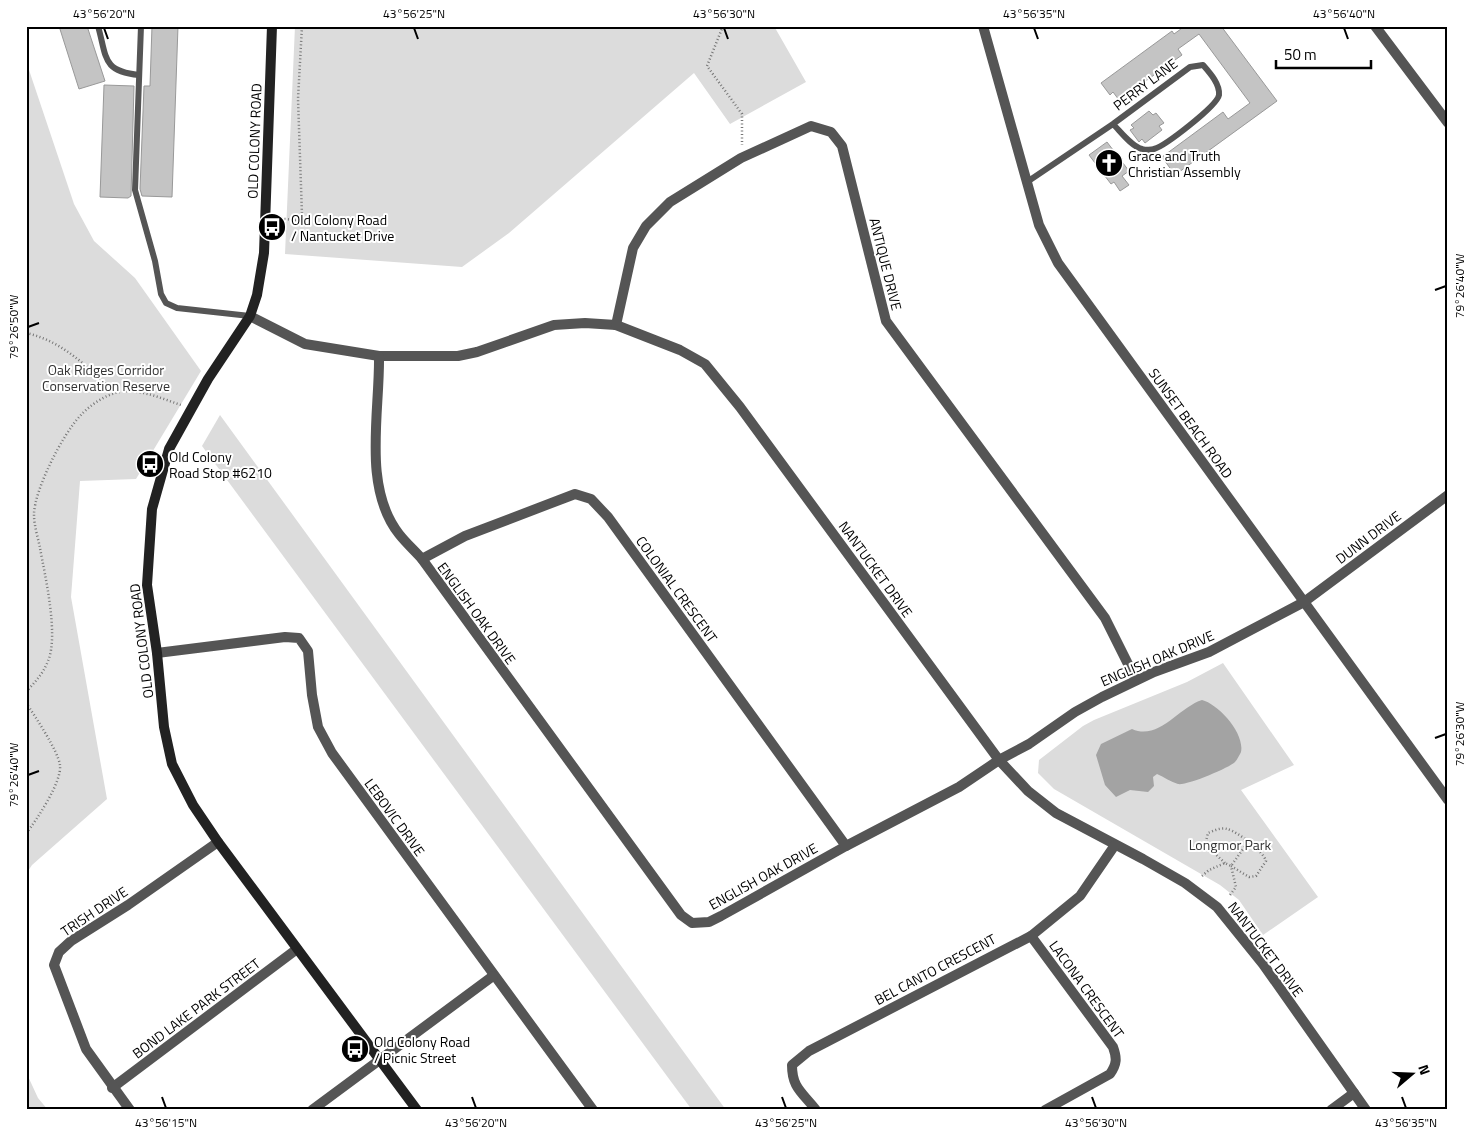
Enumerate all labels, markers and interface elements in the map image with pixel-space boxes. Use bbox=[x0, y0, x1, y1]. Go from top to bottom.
text: 43°56'20"N bbox=[73, 4, 135, 23]
text: 43°56'25"N bbox=[383, 4, 445, 23]
text: 43°56'30"N bbox=[693, 4, 755, 23]
text: 43°56'35"N bbox=[1003, 4, 1065, 23]
text: 43°56'40"N bbox=[1313, 4, 1375, 23]
scale bar bbox=[1276, 38, 1372, 70]
text: 50 m bbox=[1284, 43, 1317, 66]
street label: PERRY LANE bbox=[1108, 53, 1182, 115]
street label: OLD COLONY ROAD bbox=[241, 83, 267, 199]
place label: Grace and Truth Christian Assembly bbox=[1128, 145, 1241, 182]
church icon: Grace and Truth Christian Assembly bbox=[1094, 148, 1124, 178]
place label: Old Colony Road / Nantucket Drive bbox=[291, 209, 394, 246]
bus stop icon: Old Colony Road / Nantucket Drive bbox=[257, 212, 287, 242]
street label: ANTIQUE DRIVE bbox=[864, 216, 908, 313]
text: 79°26'40"W bbox=[1450, 253, 1469, 318]
text: 79°26'50"W bbox=[4, 294, 23, 359]
park label: Oak Ridges Corridor Conservation Reserve bbox=[42, 359, 170, 396]
street label: SUNSET BEACH ROAD bbox=[1144, 364, 1238, 482]
place label: Old Colony Road Stop #6210 bbox=[169, 446, 272, 483]
bus stop icon: Old Colony Road Stop #6210 bbox=[135, 449, 165, 479]
street label: DUNN DRIVE bbox=[1331, 505, 1405, 569]
street label: NANTUCKET DRIVE bbox=[834, 517, 918, 622]
street label: COLONIAL CRESCENT bbox=[631, 531, 723, 647]
street label: ENGLISH OAK DRIVE bbox=[433, 558, 521, 669]
street label: OLD COLONY ROAD bbox=[124, 582, 158, 700]
street label: ENGLISH OAK DRIVE bbox=[1097, 624, 1217, 691]
text: 79°26'30"W bbox=[1450, 701, 1469, 766]
text: 79°26'40"W bbox=[4, 742, 23, 807]
street label: LEBOVIC DRIVE bbox=[360, 774, 431, 860]
park label: Longmor Park bbox=[1189, 834, 1272, 855]
street label: ENGLISH OAK DRIVE bbox=[705, 837, 821, 915]
street label: TRISH DRIVE bbox=[56, 881, 132, 941]
street label: NANTUCKET DRIVE bbox=[1223, 897, 1309, 1001]
street label: BEL CANTO CRESCENT bbox=[871, 928, 1000, 1010]
street label: LACONA CRESCENT bbox=[1044, 936, 1130, 1043]
street label: BOND LAKE PARK STREET bbox=[128, 952, 265, 1063]
place label: Old Colony Road / Picnic Street bbox=[374, 1031, 470, 1068]
bus stop icon: Old Colony Road / Picnic Street bbox=[340, 1034, 370, 1064]
north arrow bbox=[1386, 1048, 1436, 1098]
text: N bbox=[1413, 1062, 1436, 1078]
text: 43°56'15"N bbox=[135, 1113, 197, 1132]
text: 43°56'20"N bbox=[445, 1113, 507, 1132]
text: 43°56'25"N bbox=[755, 1113, 817, 1132]
text: 43°56'30"N bbox=[1065, 1113, 1127, 1132]
text: 43°56'35"N bbox=[1375, 1113, 1437, 1132]

